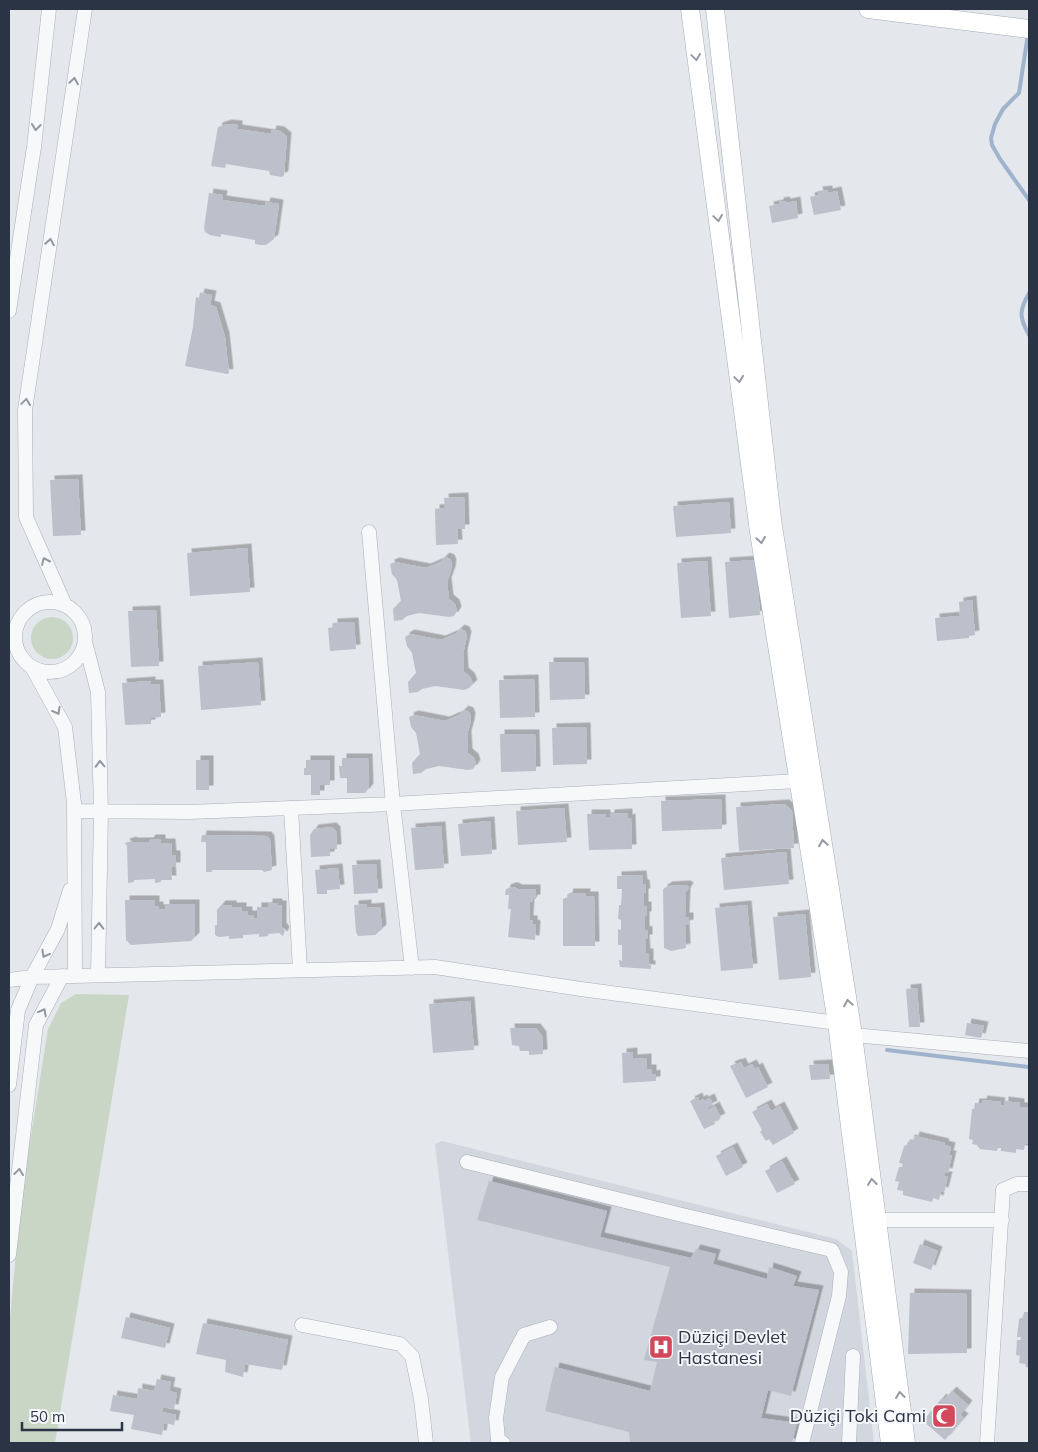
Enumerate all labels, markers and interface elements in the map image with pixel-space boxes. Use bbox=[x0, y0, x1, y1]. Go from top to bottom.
one-way arrow bbox=[691, 53, 701, 61]
one-way arrow bbox=[69, 77, 79, 85]
one-way arrow bbox=[31, 123, 42, 131]
one-way arrow bbox=[712, 215, 723, 223]
one-way arrow bbox=[44, 237, 55, 245]
one-way arrow bbox=[733, 376, 744, 384]
one-way arrow bbox=[20, 398, 31, 406]
one-way arrow bbox=[755, 536, 765, 545]
one-way arrow bbox=[41, 557, 51, 566]
one-way arrow bbox=[50, 706, 60, 715]
one-way arrow bbox=[94, 760, 105, 768]
one-way arrow bbox=[818, 838, 829, 846]
one-way arrow bbox=[93, 922, 104, 930]
one-way arrow bbox=[42, 949, 52, 958]
one-way arrow bbox=[844, 999, 854, 1008]
one-way arrow bbox=[37, 1008, 47, 1017]
one-way arrow bbox=[13, 1167, 24, 1175]
one-way arrow bbox=[868, 1177, 878, 1186]
place label: Düziçi Devlet Hastanesi bbox=[678, 1325, 786, 1369]
hospital icon: Düziçi Devlet Hastanesi bbox=[648, 1334, 674, 1360]
one-way arrow bbox=[895, 1391, 906, 1399]
scale bar bbox=[22, 1400, 122, 1432]
mosque icon: Düziçi Toki Cami bbox=[931, 1403, 957, 1429]
place label: Düziçi Toki Cami bbox=[790, 1404, 926, 1427]
text: 50 m bbox=[30, 1407, 65, 1426]

